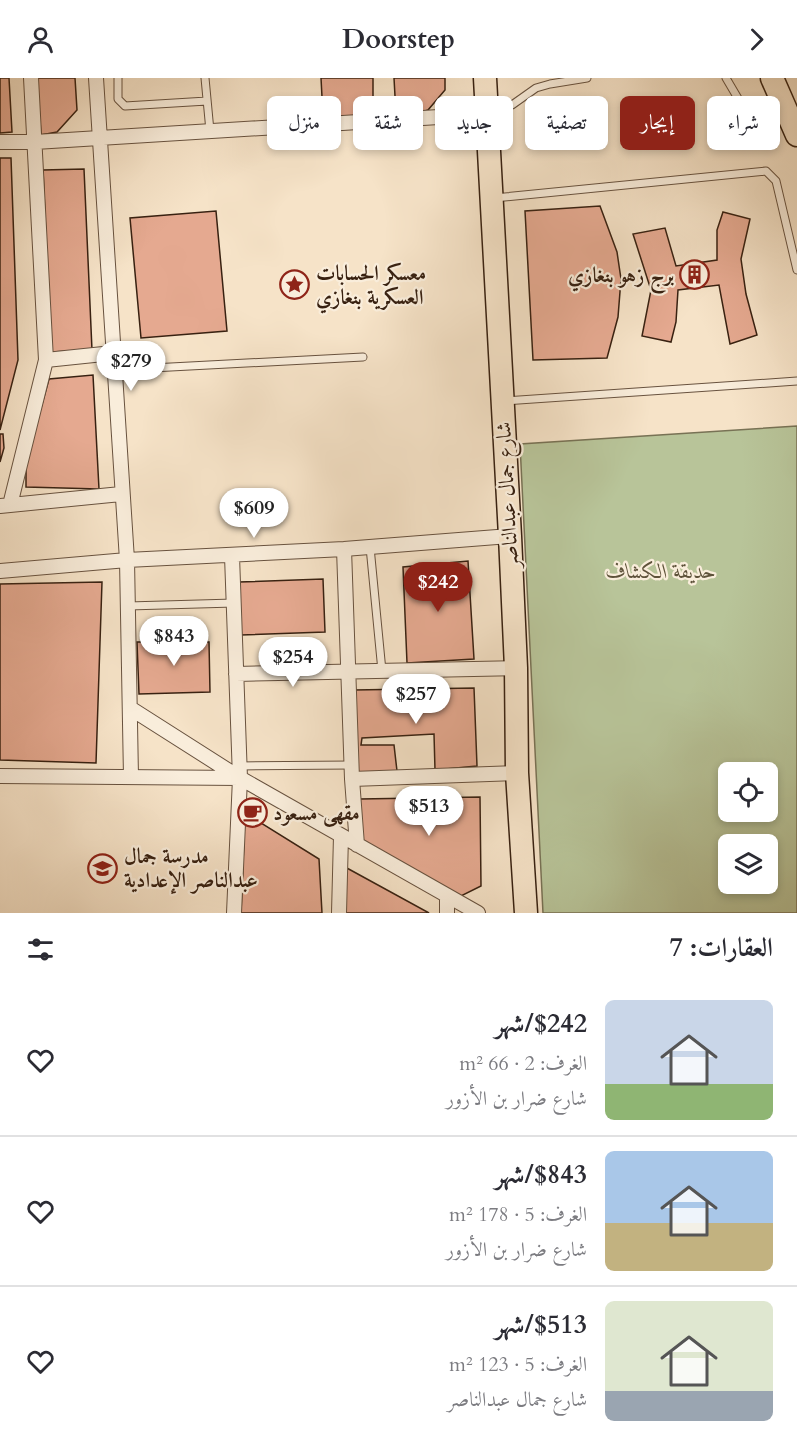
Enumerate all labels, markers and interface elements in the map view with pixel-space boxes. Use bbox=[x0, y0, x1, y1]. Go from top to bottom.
text: Doorstep bbox=[342, 21, 455, 58]
icon: person bbox=[24, 23, 57, 56]
icon: forward bbox=[740, 23, 773, 56]
chip: منزل bbox=[267, 96, 341, 150]
chip: شقة bbox=[353, 96, 423, 150]
chip: جديد bbox=[435, 96, 513, 150]
chip: تصفية bbox=[525, 96, 608, 150]
chip: إيجار bbox=[620, 96, 695, 150]
chip: شراء bbox=[707, 96, 780, 150]
place label: معسكر الحسابات العسكرية بنغازي bbox=[316, 259, 426, 314]
building icon: برج زهو بنغازي bbox=[679, 259, 711, 291]
place label: برج زهو بنغازي bbox=[568, 261, 674, 294]
place icon: معسكر الحسابات العسكرية بنغازي bbox=[279, 269, 311, 301]
pin: $279 bbox=[95, 341, 167, 392]
text: $279 bbox=[111, 347, 151, 374]
street label: شارع جمال عبدالناصر bbox=[489, 421, 529, 571]
pin: $609 bbox=[218, 488, 290, 539]
text: $609 bbox=[234, 494, 274, 521]
park label: حديقة الكشاف bbox=[606, 557, 716, 586]
pin: $242 bbox=[402, 562, 474, 613]
text: $242 bbox=[418, 568, 458, 595]
pin: $843 bbox=[138, 616, 210, 667]
text: $843 bbox=[154, 622, 194, 649]
pin: $254 bbox=[257, 637, 329, 688]
text: $254 bbox=[273, 643, 313, 670]
pin: $257 bbox=[380, 674, 452, 725]
text: $257 bbox=[396, 680, 436, 707]
map controls bbox=[718, 762, 778, 894]
button: locate bbox=[718, 762, 778, 822]
pin: $513 bbox=[393, 786, 465, 837]
text: $513 bbox=[409, 792, 449, 819]
cafe icon: مقهى مسعود bbox=[236, 797, 268, 829]
place label: مقهى مسعود bbox=[273, 799, 360, 828]
button: layers bbox=[718, 834, 778, 894]
place label: مدرسة جمال عبدالناصر الإعدادية bbox=[124, 842, 258, 895]
school or university icon: مدرسة جمال عبدالناصر الإعدادية bbox=[87, 852, 119, 884]
text: العقارات: 7 bbox=[670, 930, 773, 965]
icon: filters bbox=[24, 933, 57, 966]
text: $242/شهر bbox=[495, 1006, 587, 1041]
icon: home bbox=[653, 1024, 725, 1096]
icon: heart bbox=[24, 1044, 57, 1077]
text: الغرف: 2 · 66 m² bbox=[459, 1050, 587, 1077]
text: شارع ضرار بن الأزور bbox=[446, 1085, 587, 1112]
text: $843/شهر bbox=[495, 1157, 587, 1192]
icon: home bbox=[653, 1175, 725, 1247]
icon: heart bbox=[24, 1195, 57, 1228]
text: الغرف: 5 · 178 m² bbox=[449, 1201, 587, 1228]
text: شارع ضرار بن الأزور bbox=[446, 1236, 587, 1263]
text: $513/شهر bbox=[495, 1307, 587, 1342]
icon: home bbox=[653, 1325, 725, 1397]
icon: heart bbox=[24, 1345, 57, 1378]
text: الغرف: 5 · 123 m² bbox=[449, 1351, 587, 1378]
text: شارع جمال عبدالناصر bbox=[447, 1386, 587, 1413]

